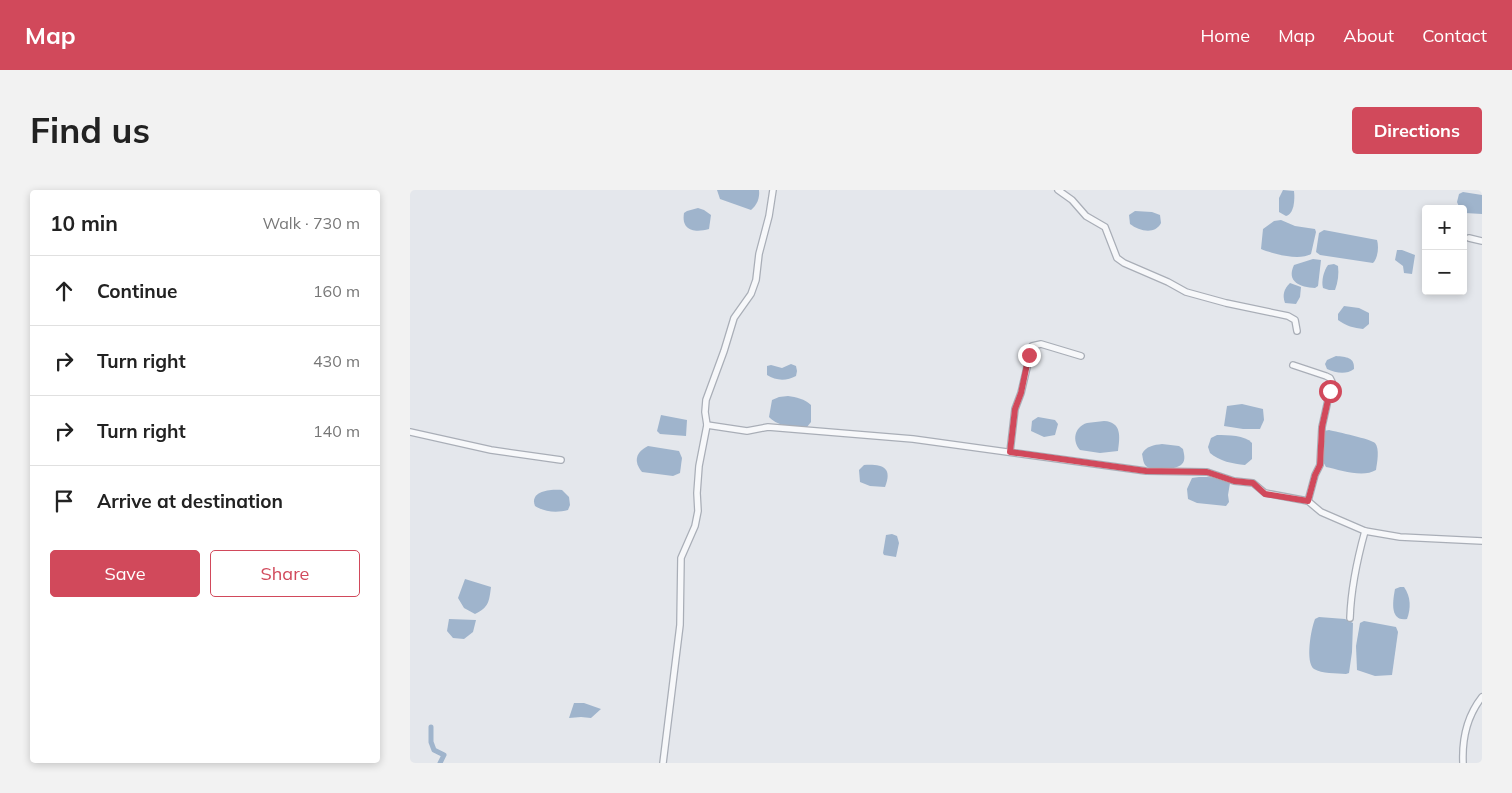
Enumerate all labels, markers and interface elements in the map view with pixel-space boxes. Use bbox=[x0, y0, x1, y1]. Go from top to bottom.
text: Map bbox=[25, 20, 76, 50]
text: Home bbox=[1200, 24, 1250, 47]
text: Map bbox=[1278, 24, 1315, 47]
text: About bbox=[1343, 24, 1394, 47]
text: Contact bbox=[1422, 24, 1487, 47]
button: Directions bbox=[1352, 107, 1482, 154]
text: Find us bbox=[30, 108, 150, 152]
map controls bbox=[1422, 205, 1467, 295]
button: + bbox=[1422, 205, 1467, 250]
text: 10 min bbox=[50, 210, 118, 236]
text: Walk · 730 m bbox=[262, 213, 360, 233]
button: − bbox=[1422, 250, 1467, 295]
icon: ahead bbox=[50, 277, 78, 305]
text: Continue bbox=[97, 279, 177, 303]
text: 160 m bbox=[313, 281, 360, 301]
route end bbox=[1018, 344, 1041, 367]
icon: right bbox=[50, 347, 78, 375]
text: Turn right bbox=[97, 349, 186, 373]
text: 430 m bbox=[313, 351, 360, 371]
route start bbox=[1319, 380, 1342, 403]
icon: right bbox=[50, 417, 78, 445]
text: Turn right bbox=[97, 419, 186, 443]
text: 140 m bbox=[313, 421, 360, 441]
icon: arrive bbox=[50, 487, 78, 515]
text: Arrive at destination bbox=[97, 489, 283, 513]
button: Save bbox=[50, 550, 200, 597]
button: Share bbox=[210, 550, 360, 597]

